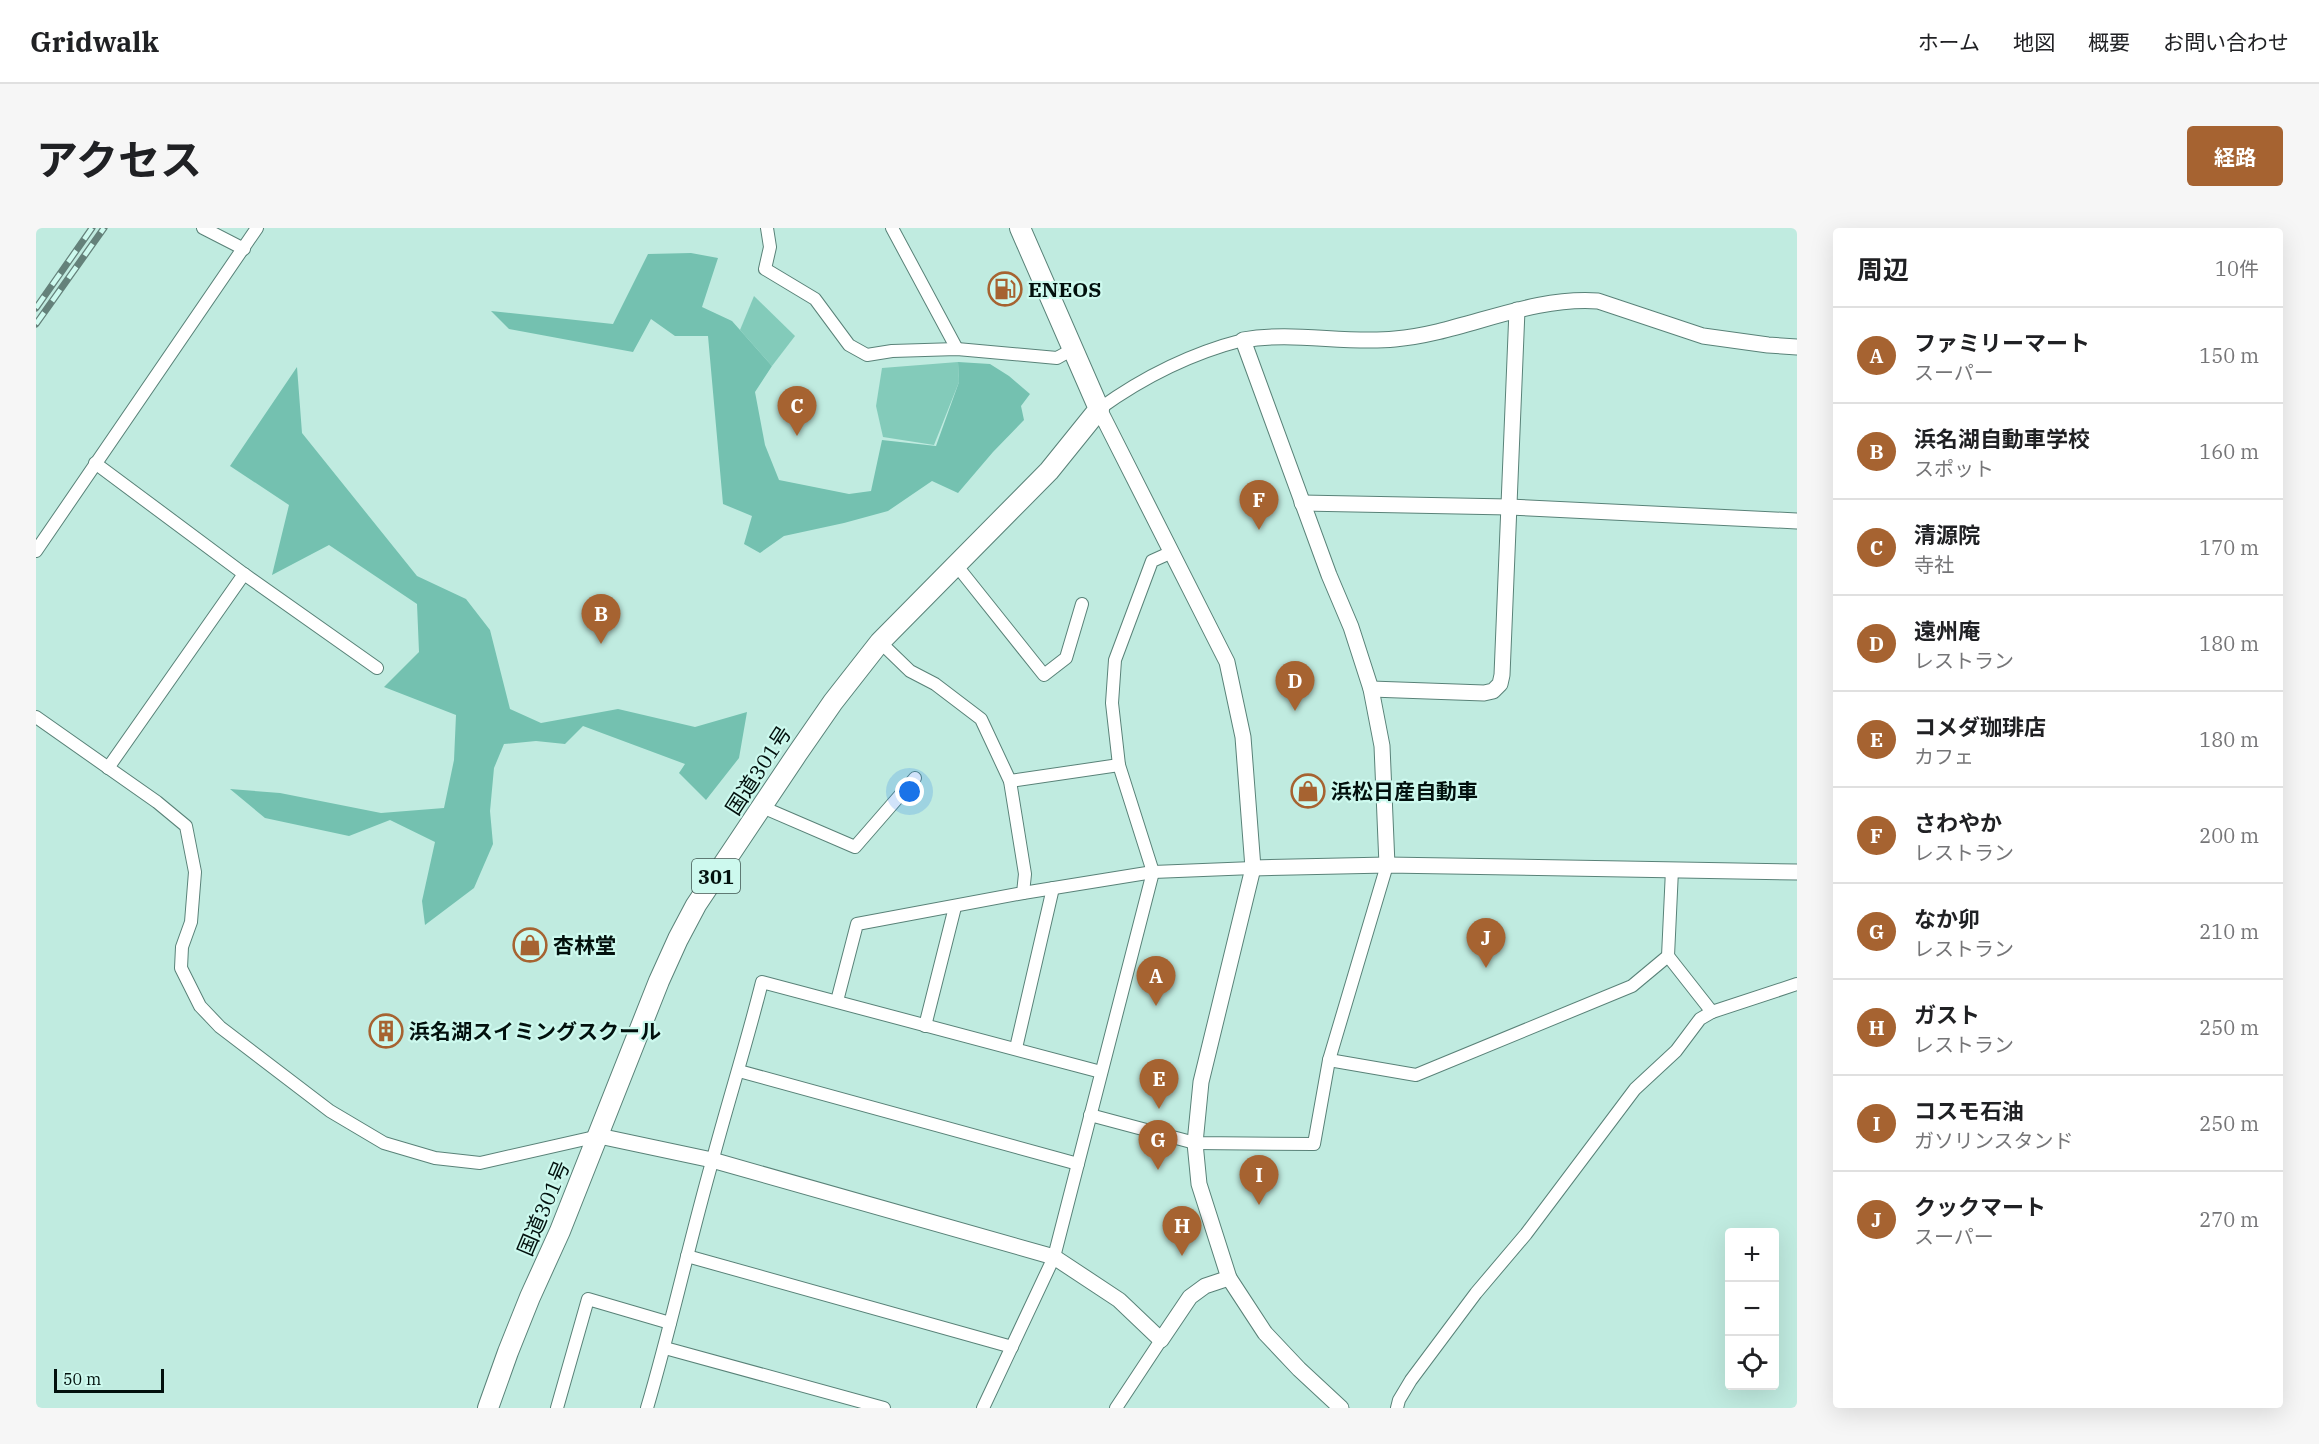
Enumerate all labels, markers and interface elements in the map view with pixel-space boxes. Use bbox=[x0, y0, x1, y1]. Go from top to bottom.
text: Gridwalk bbox=[30, 23, 159, 60]
text: ホーム bbox=[1918, 28, 1980, 56]
text: 地図 bbox=[2013, 28, 2055, 56]
text: 概要 bbox=[2088, 28, 2130, 56]
text: お問い合わせ bbox=[2163, 28, 2289, 56]
button: 経路 bbox=[2187, 126, 2283, 186]
text: アクセス bbox=[36, 132, 202, 187]
text: 周辺 bbox=[1857, 252, 1909, 286]
text: 10件 bbox=[2215, 255, 2259, 282]
fuel station icon: ENEOS bbox=[987, 271, 1023, 307]
place label: ENEOS bbox=[1028, 275, 1101, 303]
text: ファミリーマート bbox=[1914, 328, 2090, 357]
text: A bbox=[1870, 342, 1883, 369]
text: 150 m bbox=[2199, 342, 2259, 369]
text: スーパー bbox=[1914, 359, 1994, 386]
pin: C bbox=[778, 386, 816, 436]
text: 浜名湖自動車学校 bbox=[1914, 424, 2090, 453]
text: B bbox=[1869, 438, 1884, 465]
text: 160 m bbox=[2199, 438, 2259, 465]
text: スポット bbox=[1914, 455, 1994, 482]
pin: F bbox=[1240, 480, 1278, 530]
text: 清源院 bbox=[1914, 520, 1980, 549]
text: C bbox=[1870, 534, 1883, 561]
text: 170 m bbox=[2199, 534, 2259, 561]
text: 寺社 bbox=[1914, 551, 1954, 578]
pin: B bbox=[582, 594, 620, 644]
text: 遠州庵 bbox=[1914, 616, 1980, 645]
text: D bbox=[1869, 630, 1884, 657]
text: 180 m bbox=[2199, 630, 2259, 657]
text: レストラン bbox=[1914, 647, 2014, 674]
pin: D bbox=[1276, 662, 1314, 711]
text: コメダ珈琲店 bbox=[1914, 712, 2046, 741]
street label: 国道301号 bbox=[719, 720, 797, 820]
text: E bbox=[1870, 726, 1883, 753]
text: 180 m bbox=[2199, 726, 2259, 753]
text: カフェ bbox=[1914, 743, 1974, 770]
shop icon: 浜松日産自動車 bbox=[1290, 773, 1326, 809]
your location bbox=[895, 777, 924, 806]
place label: 浜松日産自動車 bbox=[1331, 777, 1478, 805]
text: さわやか bbox=[1914, 808, 2002, 837]
text: F bbox=[1870, 822, 1883, 849]
text: 200 m bbox=[2199, 822, 2259, 849]
text: レストラン bbox=[1914, 839, 2014, 866]
road number: 301 bbox=[692, 859, 740, 893]
text: なか卯 bbox=[1914, 904, 1980, 933]
pin: J bbox=[1466, 918, 1506, 968]
text: G bbox=[1869, 918, 1884, 945]
text: 210 m bbox=[2199, 918, 2259, 945]
shop icon: 杏林堂 bbox=[512, 927, 548, 963]
place label: 杏林堂 bbox=[553, 931, 616, 959]
text: レストラン bbox=[1914, 935, 2014, 962]
pin: A bbox=[1136, 956, 1176, 1006]
text: ガスト bbox=[1914, 1000, 1980, 1029]
building icon: 浜名湖スイミングスクール bbox=[368, 1013, 404, 1049]
text: H bbox=[1868, 1014, 1885, 1041]
text: 250 m bbox=[2199, 1014, 2259, 1041]
place label: 浜名湖スイミングスクール bbox=[409, 1017, 661, 1045]
text: レストラン bbox=[1914, 1031, 2014, 1058]
pin: E bbox=[1140, 1060, 1178, 1109]
text: コスモ石油 bbox=[1914, 1096, 2024, 1125]
text: I bbox=[1873, 1110, 1880, 1137]
text: 250 m bbox=[2199, 1110, 2259, 1137]
pin: G bbox=[1138, 1120, 1178, 1170]
text: ガソリンスタンド bbox=[1914, 1127, 2074, 1154]
street label: 国道301号 bbox=[510, 1156, 576, 1260]
pin: I bbox=[1240, 1156, 1278, 1205]
text: クックマート bbox=[1914, 1192, 2046, 1221]
pin: H bbox=[1162, 1206, 1202, 1256]
text: J bbox=[1871, 1206, 1882, 1233]
text: 270 m bbox=[2199, 1206, 2259, 1233]
text: スーパー bbox=[1914, 1223, 1994, 1250]
map controls bbox=[1725, 1228, 1779, 1390]
button: + bbox=[1725, 1228, 1779, 1282]
button: − bbox=[1725, 1282, 1779, 1336]
button: locate bbox=[1725, 1336, 1779, 1390]
scale bar bbox=[54, 1366, 164, 1394]
text: 50 m bbox=[63, 1369, 101, 1389]

